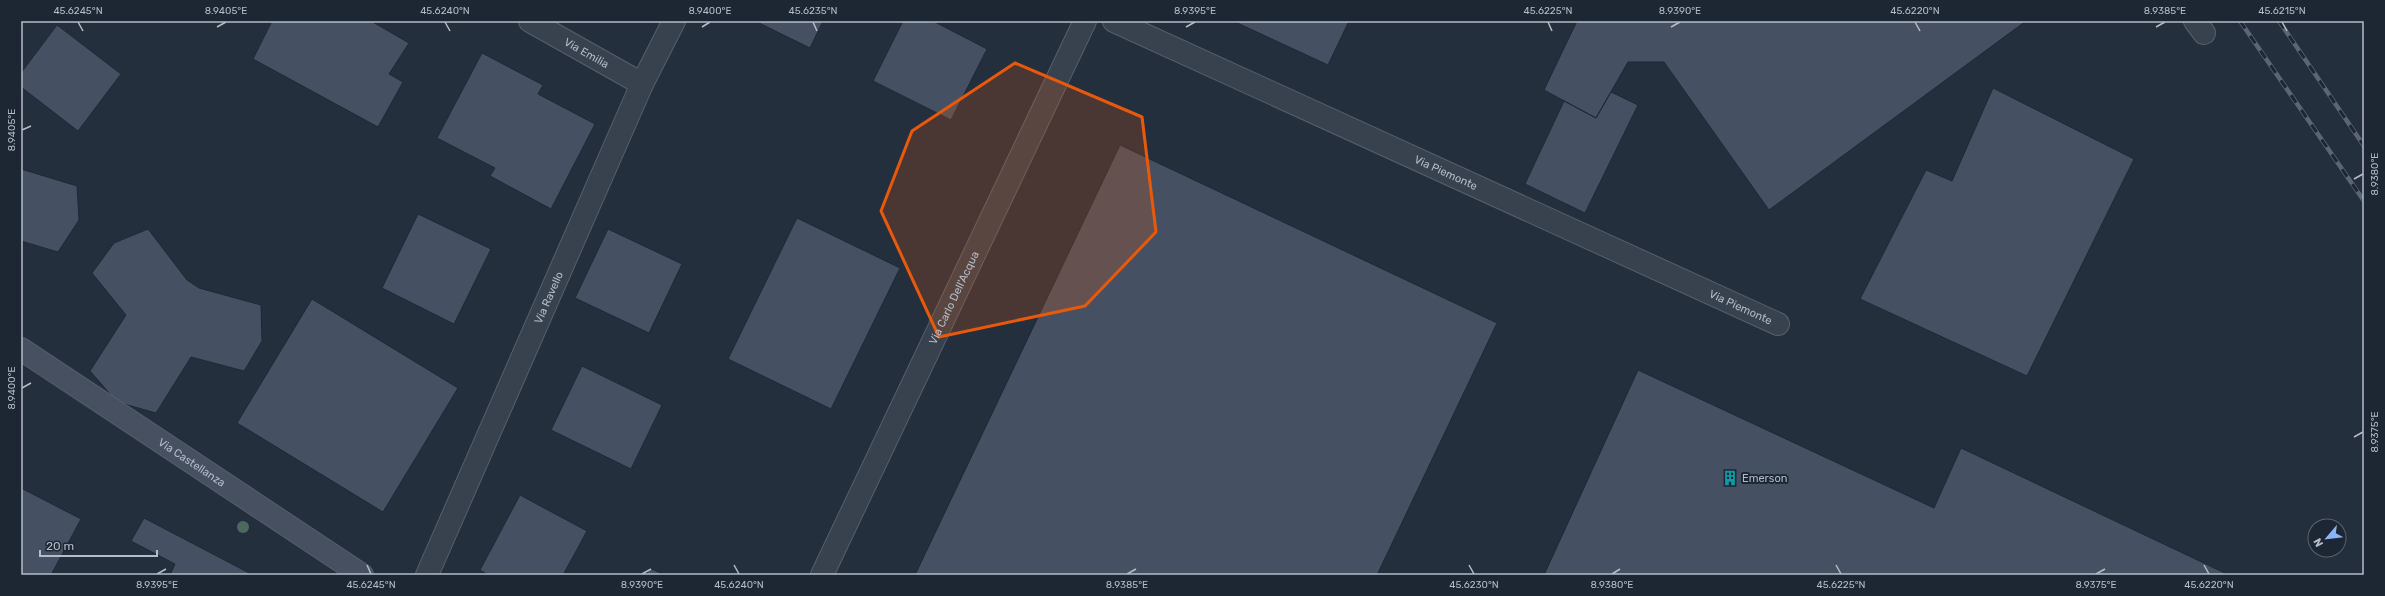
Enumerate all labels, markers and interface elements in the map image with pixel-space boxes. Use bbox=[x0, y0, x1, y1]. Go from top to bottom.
text: 45.6245°N bbox=[53, 5, 103, 17]
text: 8.9405°E bbox=[205, 5, 247, 17]
text: 45.6240°N bbox=[420, 5, 470, 17]
text: 8.9400°E bbox=[689, 5, 731, 17]
text: 45.6235°N bbox=[788, 5, 838, 17]
text: 8.9395°E bbox=[1174, 5, 1216, 17]
text: 45.6225°N bbox=[1523, 5, 1573, 17]
text: 8.9390°E bbox=[1659, 5, 1701, 17]
text: 45.6220°N bbox=[1890, 5, 1940, 17]
text: 8.9385°E bbox=[2144, 5, 2186, 17]
text: 45.6215°N bbox=[2258, 5, 2306, 17]
street label: Via Emilia bbox=[562, 36, 611, 71]
text: 8.9405°E bbox=[6, 109, 18, 151]
street label: Via Piemonte bbox=[1412, 153, 1479, 193]
text: 8.9380°E bbox=[2369, 153, 2381, 195]
street label: Via Carlo Dell'Acqua bbox=[926, 249, 982, 346]
street label: Via Ravello bbox=[532, 270, 566, 326]
street label: Via Piemonte bbox=[1707, 288, 1774, 327]
text: 8.9400°E bbox=[6, 367, 18, 409]
text: 8.9375°E bbox=[2369, 411, 2381, 453]
street label: Via Castellanza bbox=[156, 436, 228, 490]
building icon: Emerson bbox=[1721, 469, 1739, 487]
place label: Emerson bbox=[1742, 472, 1787, 485]
north arrow bbox=[2307, 518, 2347, 558]
scale bar bbox=[40, 532, 157, 558]
text: N bbox=[2311, 536, 2326, 549]
text: 20 m bbox=[46, 539, 74, 553]
text: 8.9395°E bbox=[136, 579, 178, 591]
text: 45.6245°N bbox=[346, 579, 396, 591]
text: 8.9390°E bbox=[621, 579, 663, 591]
text: 45.6240°N bbox=[714, 579, 764, 591]
text: 8.9385°E bbox=[1106, 579, 1148, 591]
text: 45.6230°N bbox=[1449, 579, 1499, 591]
text: 8.9380°E bbox=[1591, 579, 1633, 591]
text: 45.6225°N bbox=[1816, 579, 1866, 591]
text: 8.9375°E bbox=[2075, 579, 2117, 591]
text: 45.6220°N bbox=[2184, 579, 2234, 591]

